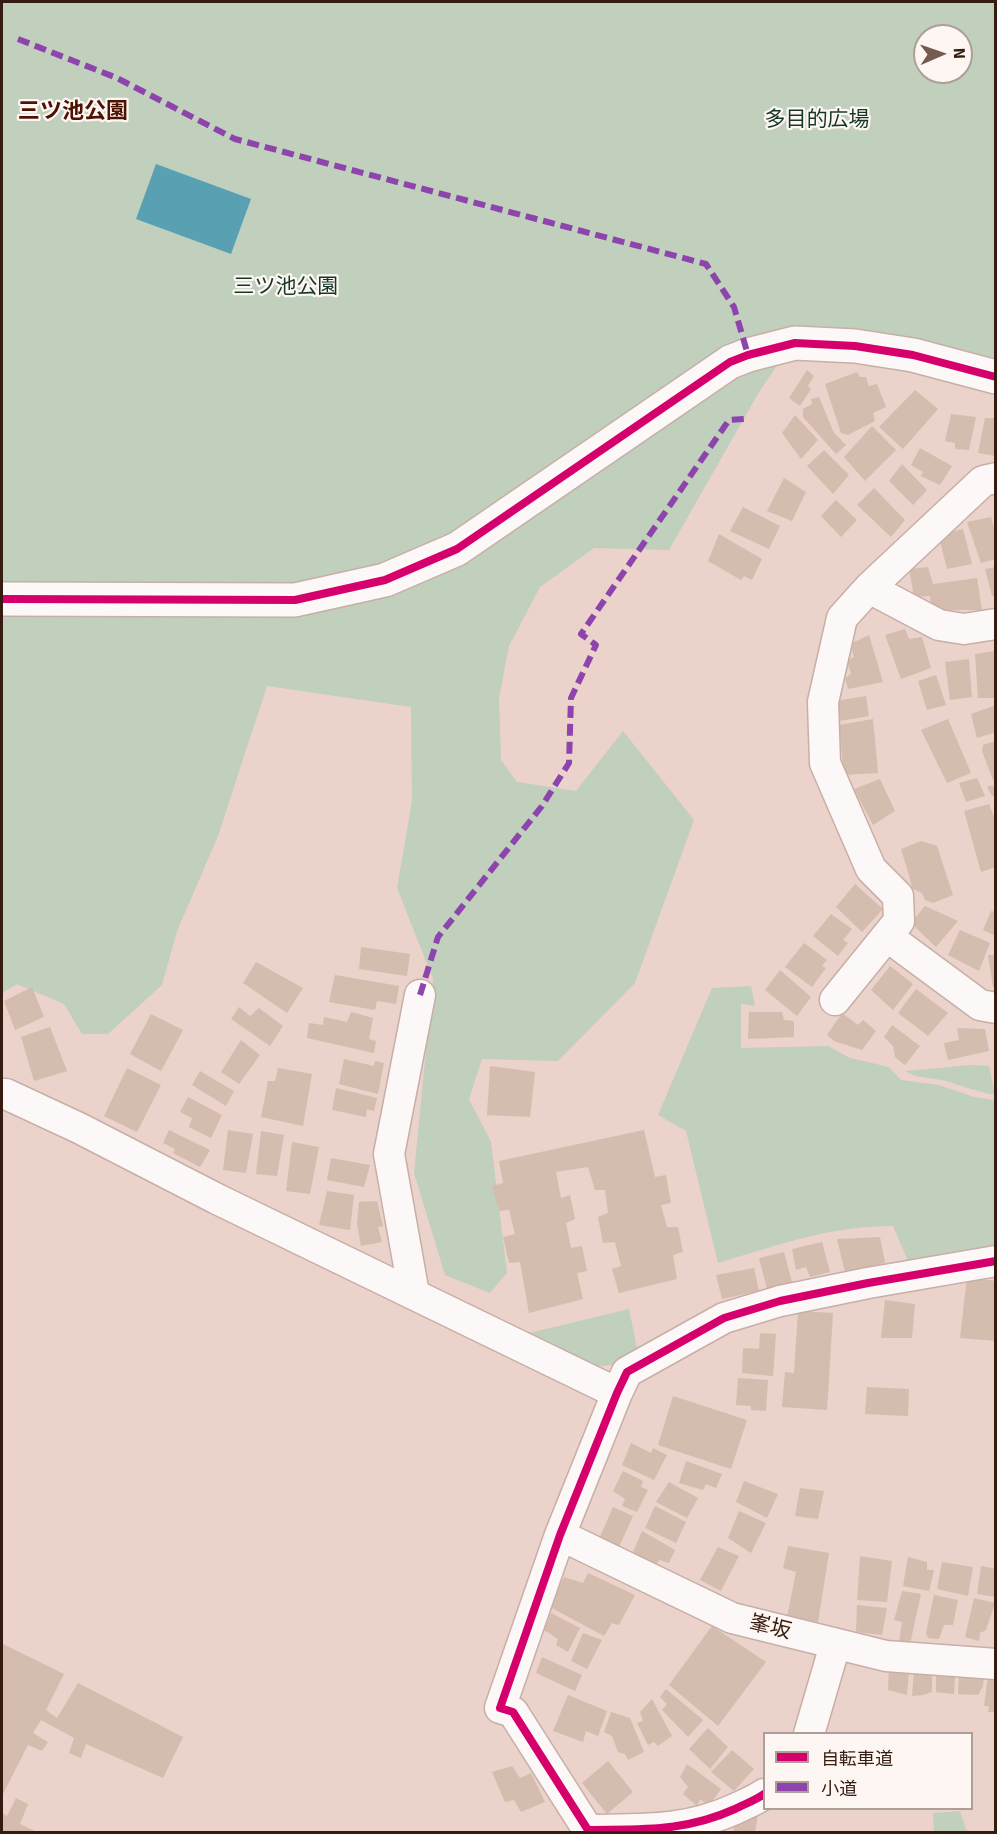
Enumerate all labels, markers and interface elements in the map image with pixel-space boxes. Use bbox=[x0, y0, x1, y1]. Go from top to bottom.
north arrow bbox=[913, 24, 973, 84]
text: N bbox=[949, 48, 969, 59]
district label: 三ツ池公園 bbox=[18, 99, 128, 125]
park label: 多目的広場 bbox=[765, 107, 869, 133]
park label: 三ツ池公園 bbox=[234, 274, 338, 300]
street label: 峯坂 bbox=[747, 1611, 793, 1645]
legend bbox=[763, 1732, 973, 1810]
text: 自転車道 bbox=[821, 1748, 893, 1770]
text: 小道 bbox=[821, 1778, 857, 1800]

